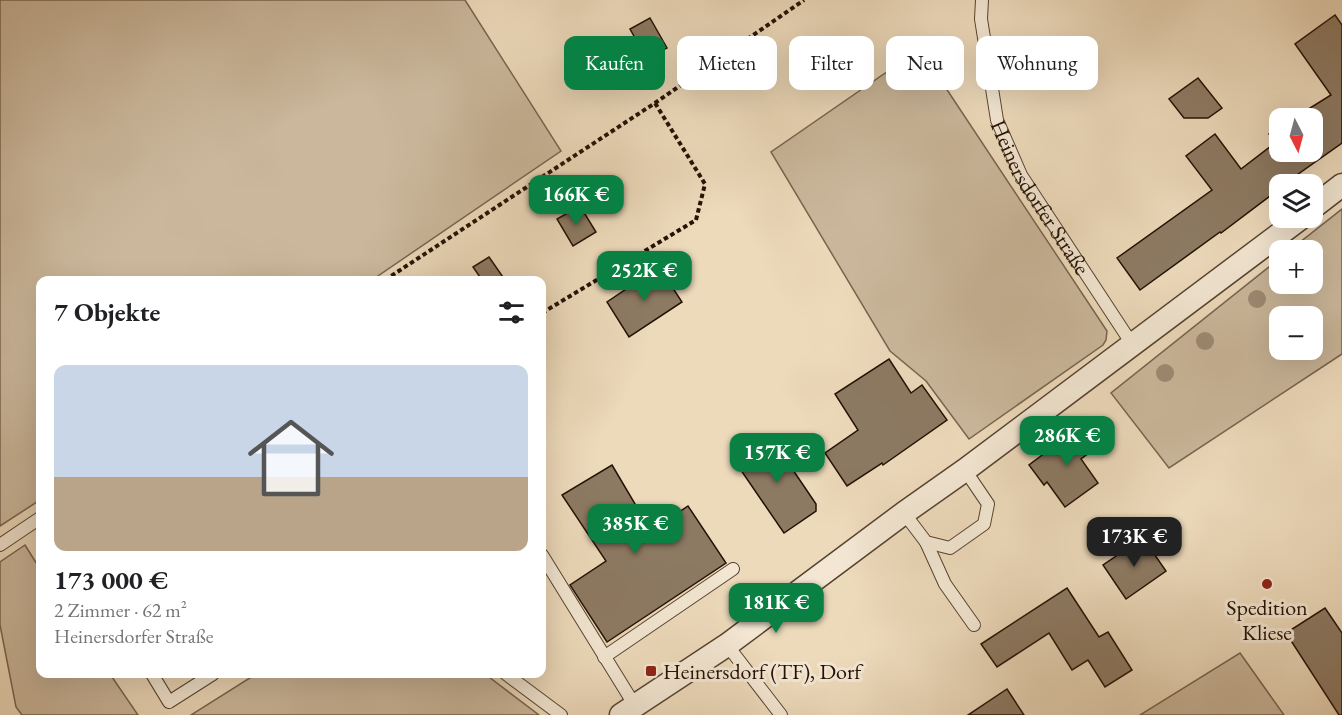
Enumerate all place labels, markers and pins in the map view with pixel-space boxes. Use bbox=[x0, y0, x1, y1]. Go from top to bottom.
pin: 166K € bbox=[527, 175, 625, 226]
pin: 252K € bbox=[595, 251, 693, 302]
pin: 286K € bbox=[1018, 416, 1116, 467]
pin: 157K € bbox=[728, 433, 826, 484]
pin: 385K € bbox=[586, 504, 684, 555]
pin: 173K € bbox=[1085, 517, 1183, 568]
marker: Spedition Kliese bbox=[1260, 577, 1274, 591]
pin: 181K € bbox=[727, 583, 825, 634]
place label: Spedition Kliese bbox=[1226, 593, 1308, 647]
place label: Heinersdorf (TF), Dorf bbox=[663, 657, 864, 686]
marker: Heinersdorf (TF), Dorf bbox=[644, 664, 658, 678]

